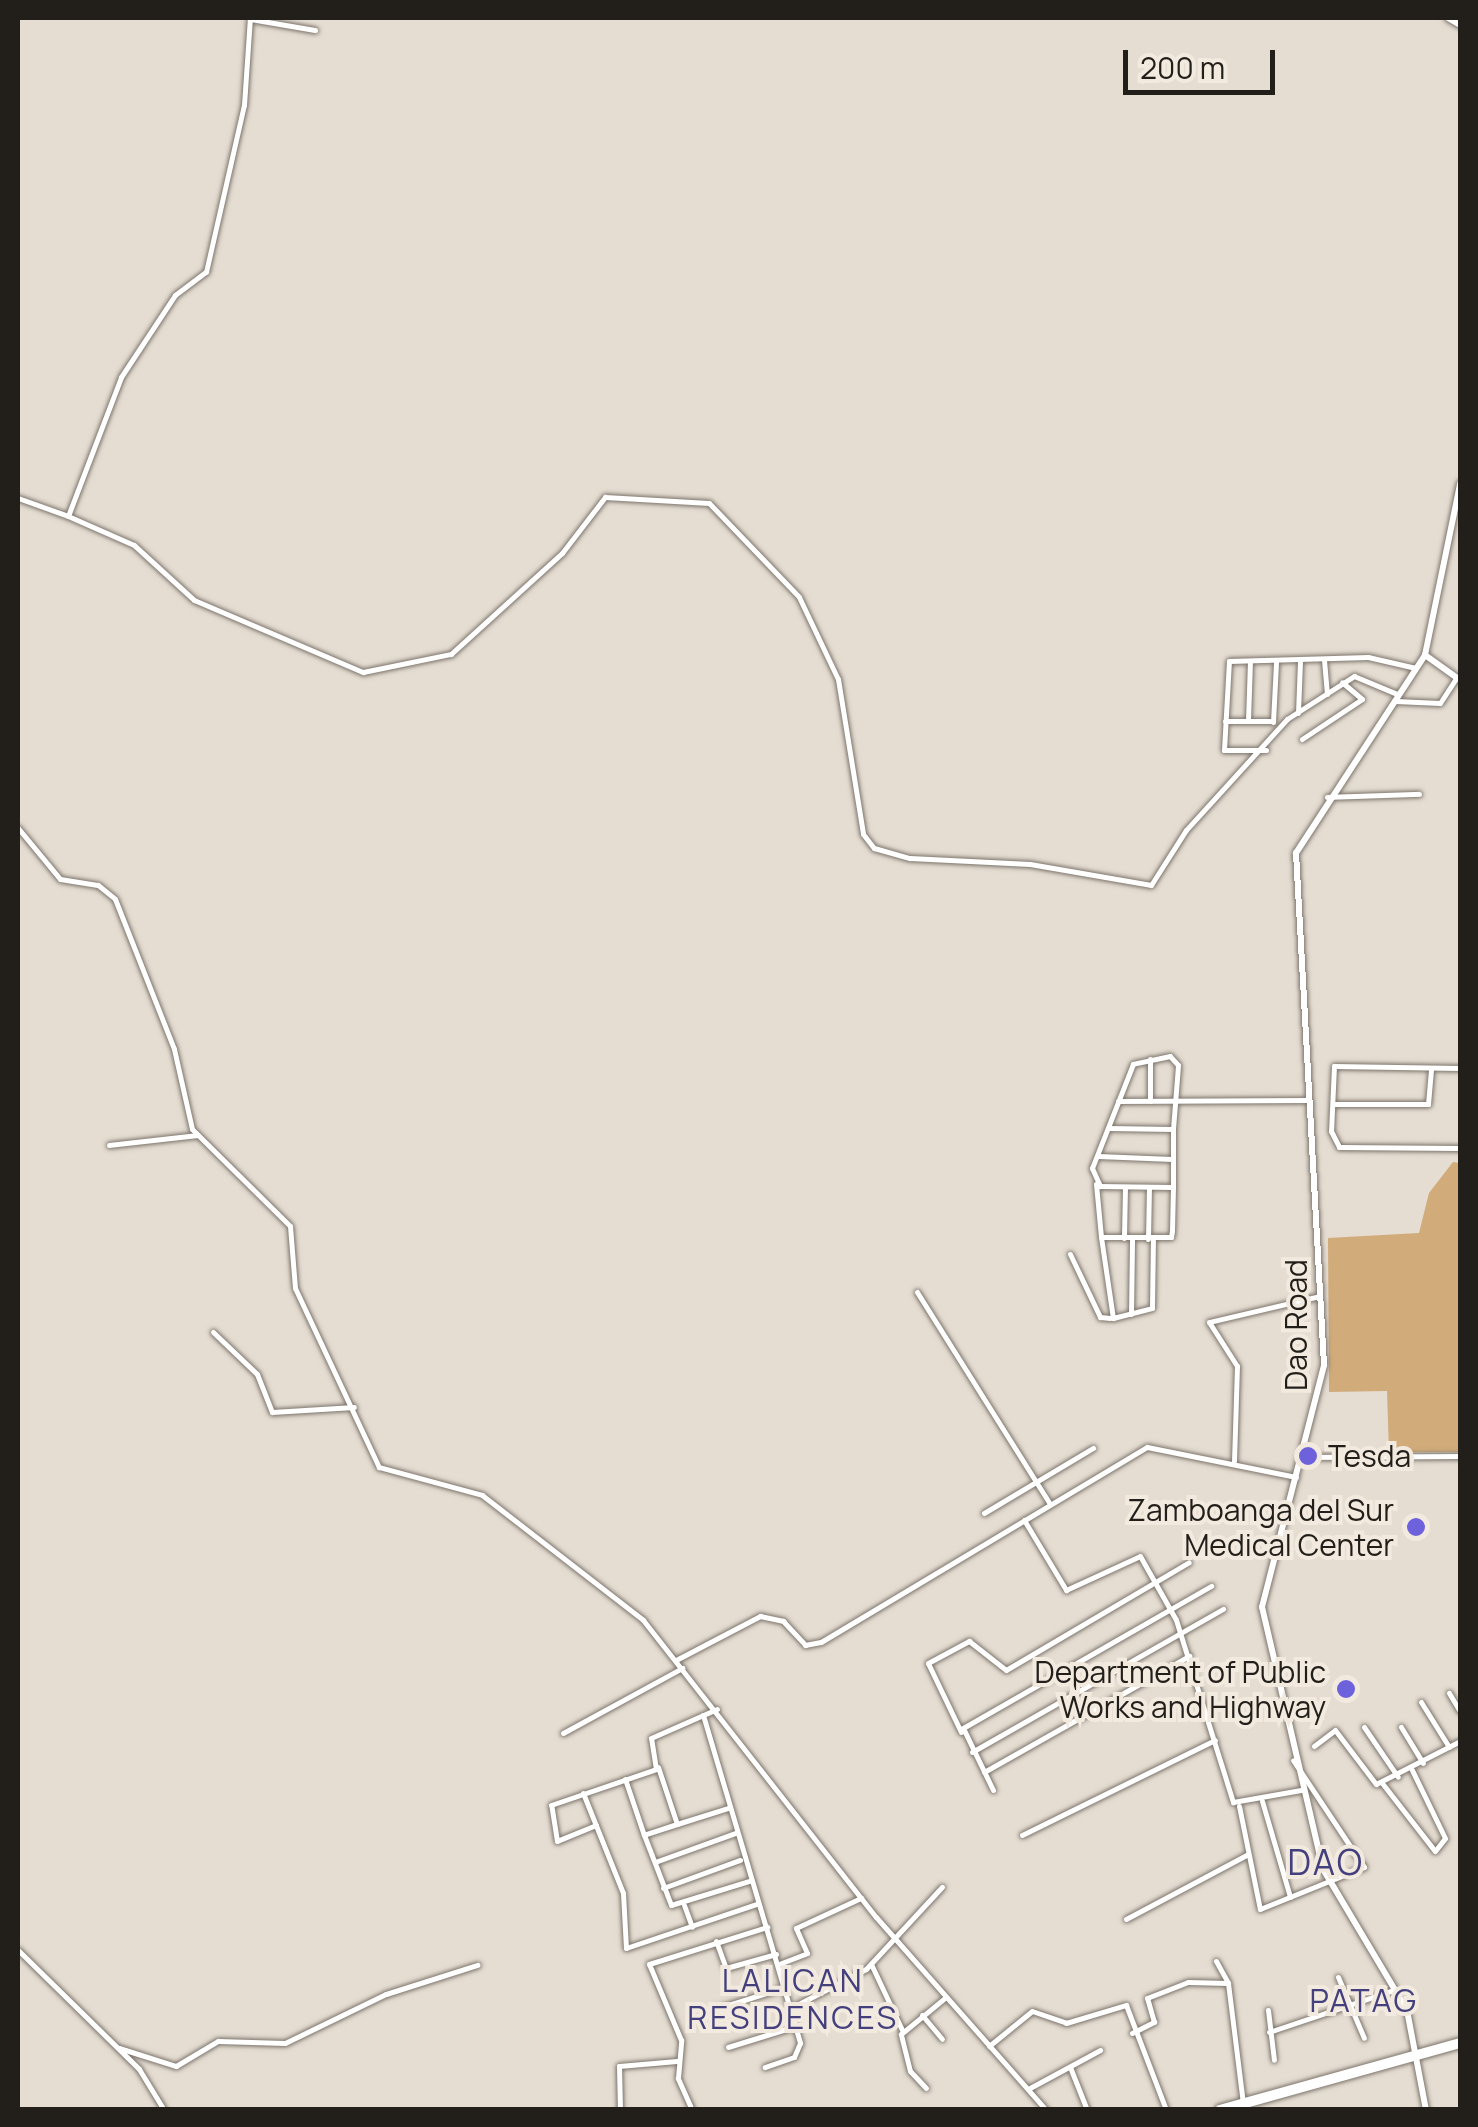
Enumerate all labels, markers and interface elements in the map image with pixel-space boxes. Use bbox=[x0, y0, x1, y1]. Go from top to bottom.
scale bar bbox=[1128, 30, 1280, 92]
text: 200 m bbox=[1140, 47, 1225, 88]
street label: Dao Road bbox=[1278, 1259, 1314, 1391]
place label: Tesda bbox=[1328, 1438, 1411, 1474]
marker: Tesda bbox=[1297, 1445, 1319, 1467]
place label: Zamboanga del Sur Medical Center bbox=[1128, 1492, 1394, 1562]
marker: Zamboanga del Sur Medical Center bbox=[1403, 1514, 1429, 1540]
place label: Department of Public Works and Highway bbox=[1035, 1654, 1326, 1724]
marker: Department of Public Works and Highway bbox=[1335, 1678, 1357, 1700]
district label: DAO bbox=[1287, 1841, 1365, 1883]
district label: LALICAN RESIDENCES bbox=[687, 1962, 899, 2037]
district label: PATAG bbox=[1309, 1981, 1419, 2019]

